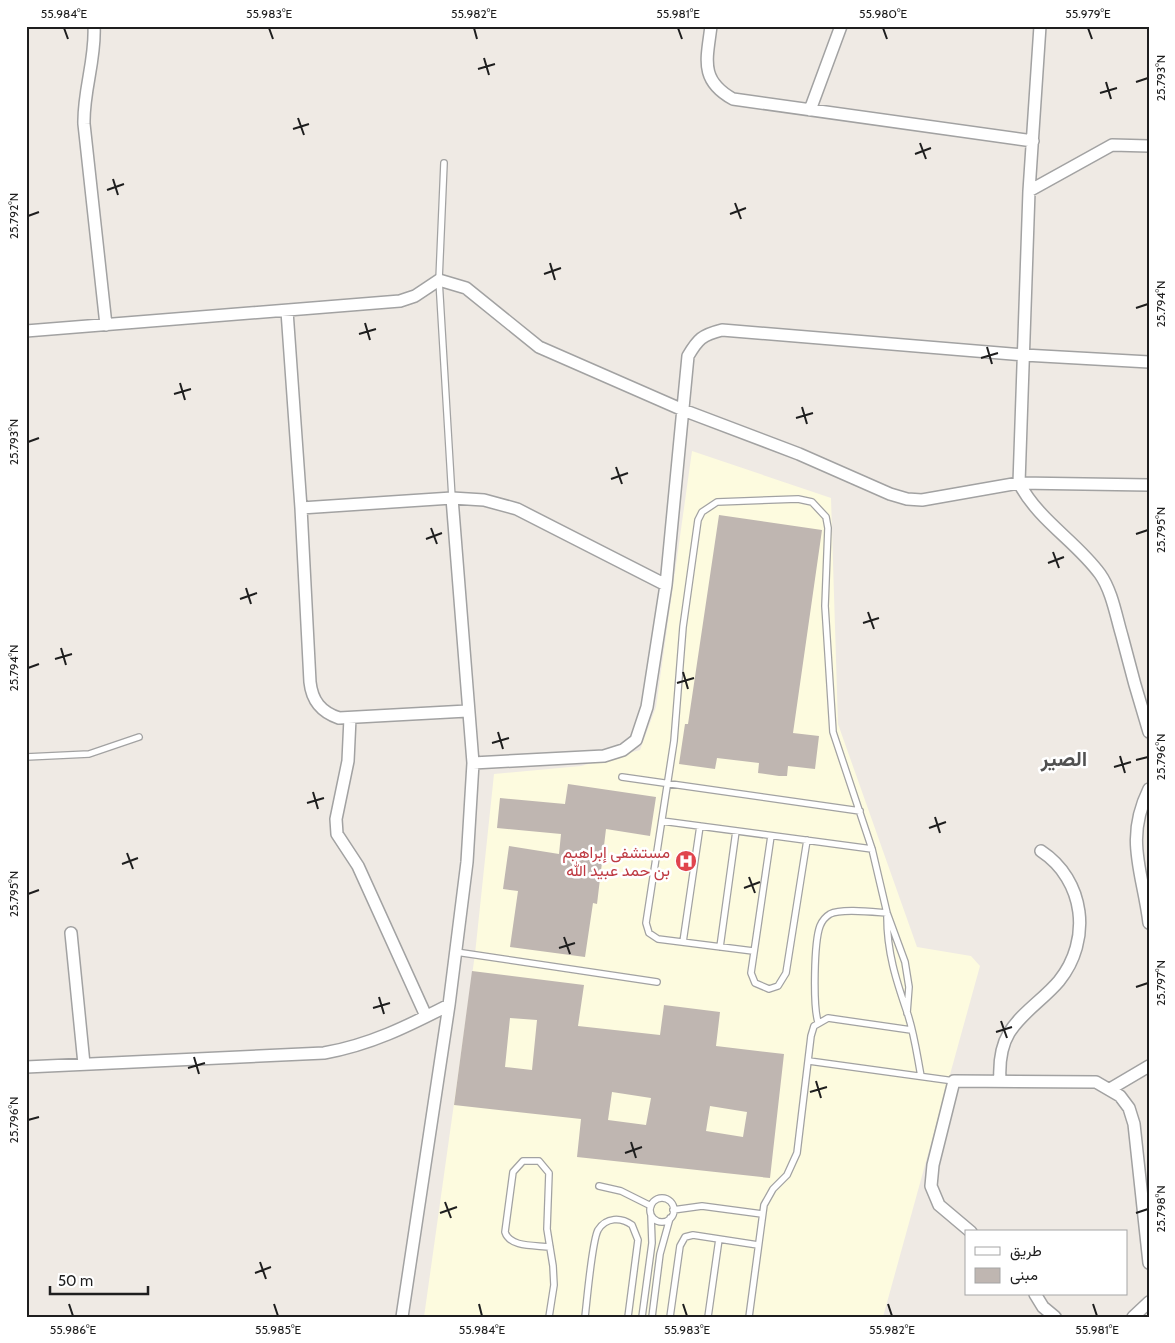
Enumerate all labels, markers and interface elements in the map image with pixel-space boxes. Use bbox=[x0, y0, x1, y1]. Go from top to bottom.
text: 55.984°E bbox=[41, 6, 88, 21]
text: 55.983°E bbox=[246, 6, 292, 21]
text: 55.982°E bbox=[451, 6, 497, 21]
text: 55.981°E bbox=[656, 6, 700, 21]
text: 55.980°E bbox=[859, 6, 907, 21]
text: 55.979°E bbox=[1065, 6, 1111, 21]
text: 25.793°N bbox=[1153, 55, 1168, 101]
text: 25.792°N bbox=[6, 193, 21, 239]
text: 25.794°N bbox=[1153, 281, 1168, 327]
text: 25.793°N bbox=[6, 419, 21, 465]
text: 25.795°N bbox=[1153, 507, 1168, 553]
text: 25.794°N bbox=[6, 645, 21, 691]
text: 25.796°N bbox=[1153, 734, 1168, 780]
district label: الصير bbox=[1040, 746, 1087, 772]
place label: مستشفى إبراهيم بن حمد عبيد الله bbox=[562, 843, 670, 881]
hospital icon: مستشفى إبراهيم بن حمد عبيد الله bbox=[674, 849, 698, 873]
text: 25.795°N bbox=[6, 871, 21, 917]
text: 25.797°N bbox=[1153, 960, 1168, 1006]
text: 25.796°N bbox=[6, 1097, 21, 1143]
text: 25.798°N bbox=[1153, 1185, 1168, 1233]
legend bbox=[965, 1230, 1128, 1296]
text: طريق bbox=[1010, 1242, 1042, 1261]
scale bar bbox=[50, 1263, 148, 1295]
text: مبنى bbox=[1010, 1266, 1038, 1285]
text: 50 m bbox=[58, 1272, 93, 1290]
text: 55.986°E bbox=[50, 1322, 97, 1337]
text: 55.985°E bbox=[255, 1322, 301, 1337]
text: 55.984°E bbox=[459, 1322, 506, 1337]
text: 55.983°E bbox=[664, 1322, 710, 1337]
text: 55.982°E bbox=[869, 1322, 915, 1337]
text: 55.981°E bbox=[1075, 1322, 1119, 1337]

